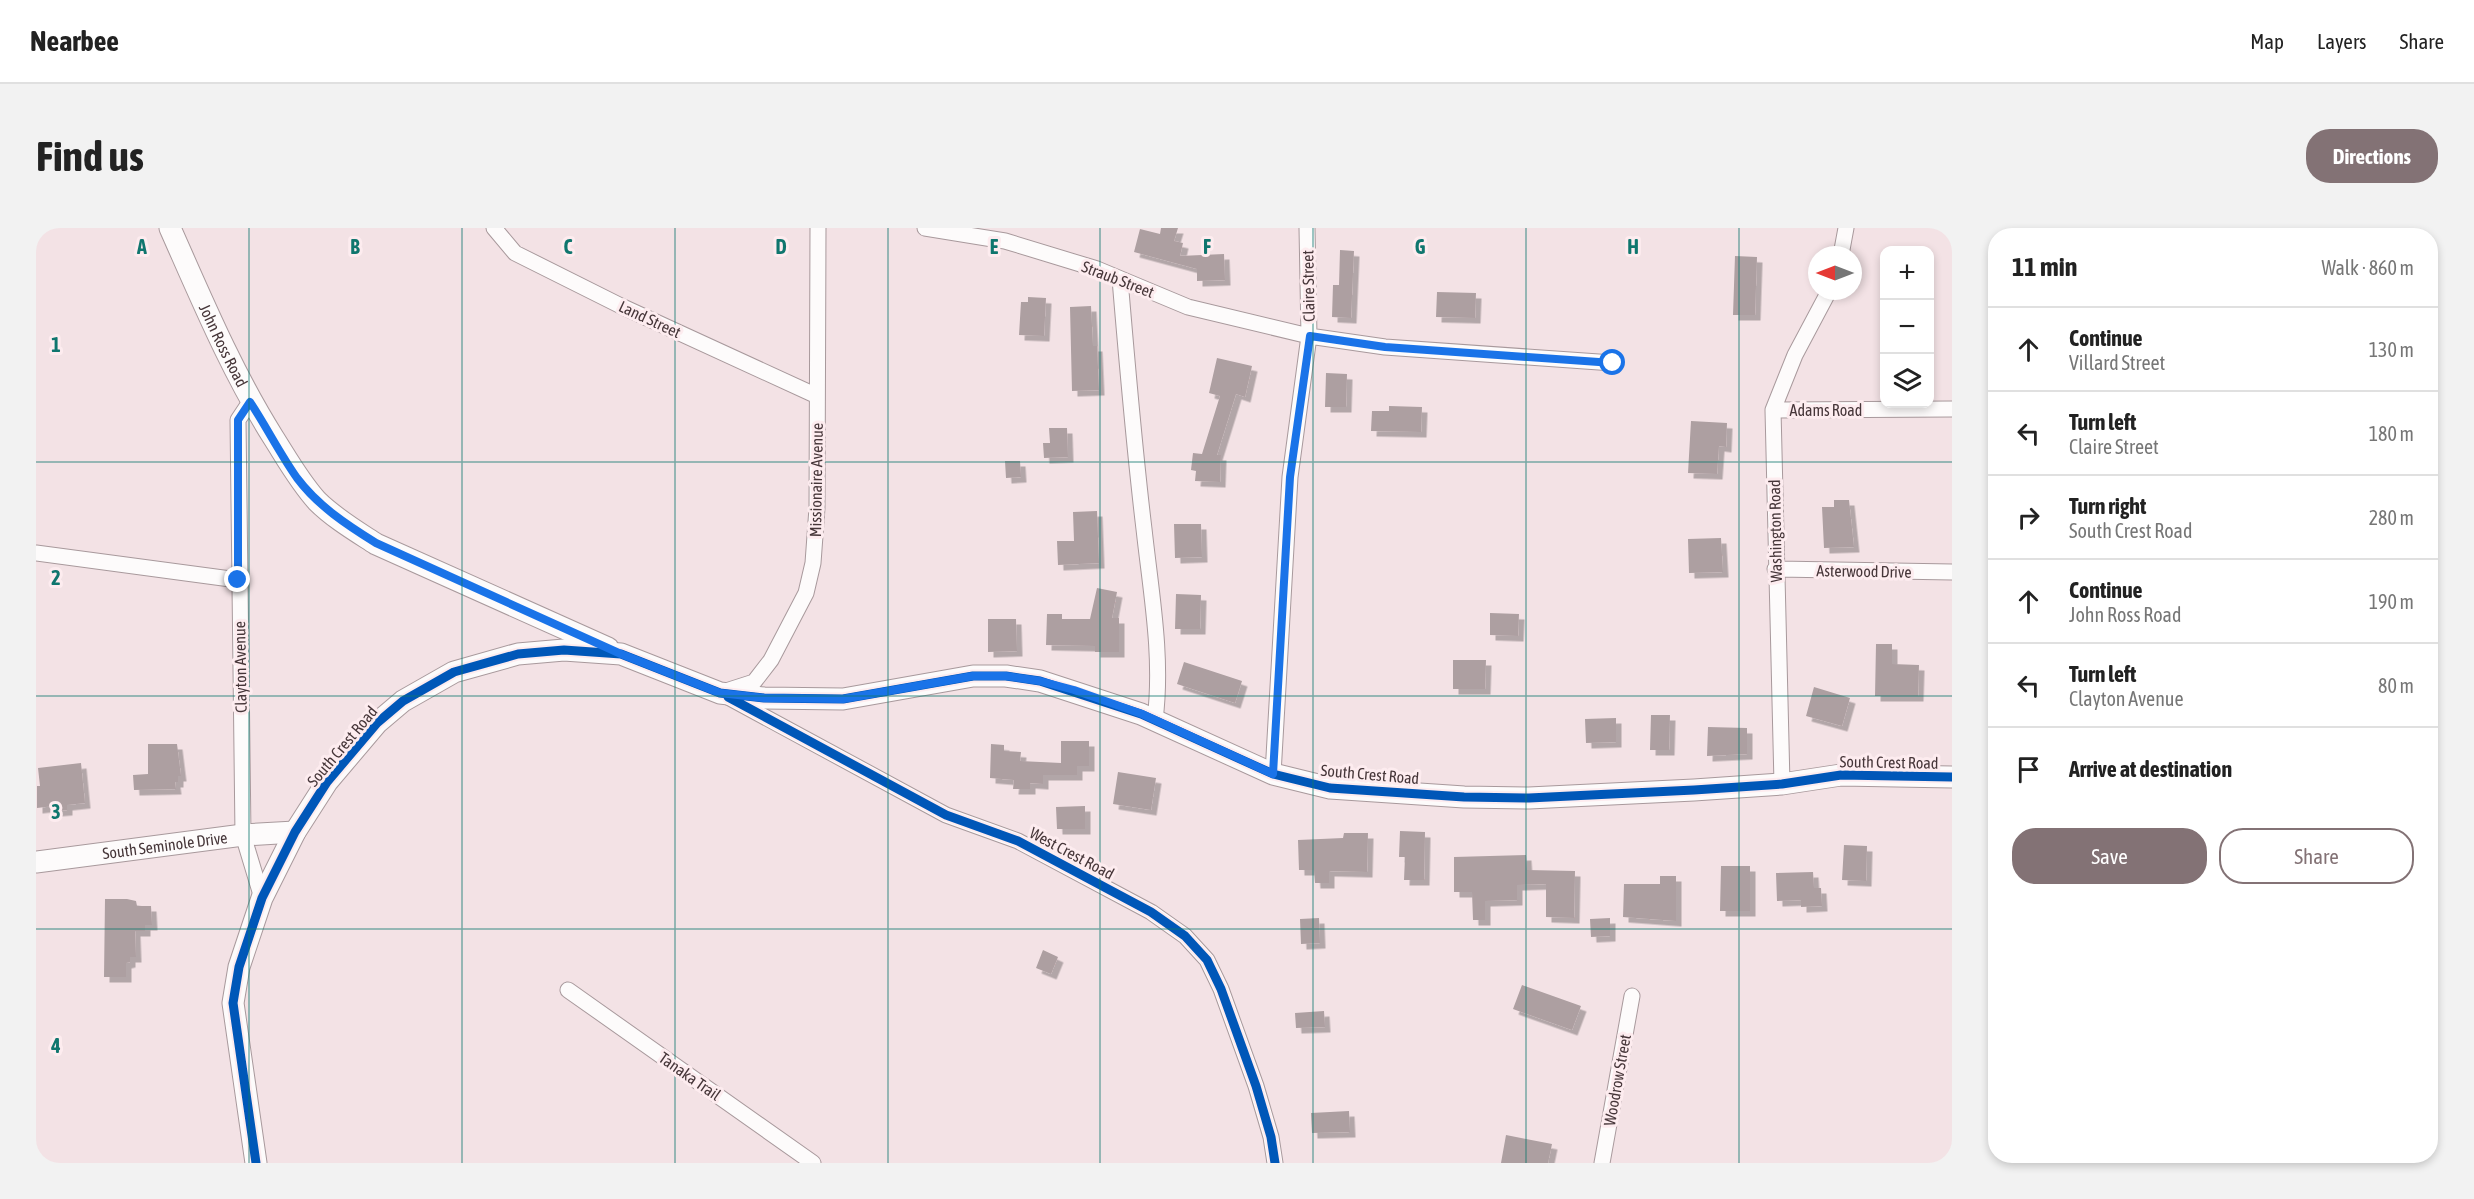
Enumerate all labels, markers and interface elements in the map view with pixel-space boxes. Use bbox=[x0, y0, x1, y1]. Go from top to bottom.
text: Nearbee bbox=[30, 25, 119, 57]
text: Map bbox=[2250, 29, 2284, 53]
text: Layers bbox=[2317, 29, 2367, 53]
text: Share bbox=[2400, 29, 2444, 53]
button: Directions bbox=[2306, 129, 2438, 183]
text: Find us bbox=[36, 132, 144, 180]
text: A bbox=[136, 235, 147, 258]
text: B bbox=[350, 235, 360, 258]
text: C bbox=[564, 235, 573, 258]
text: D bbox=[775, 235, 787, 258]
text: E bbox=[990, 235, 999, 258]
text: F bbox=[1203, 235, 1211, 258]
text: G bbox=[1415, 235, 1426, 258]
text: H bbox=[1627, 235, 1639, 258]
north arrow bbox=[1808, 246, 1862, 300]
map controls bbox=[1880, 246, 1934, 408]
button: + bbox=[1880, 246, 1934, 300]
street label: Claire Street bbox=[1298, 250, 1318, 322]
text: 11 min bbox=[2012, 252, 2077, 282]
text: Walk · 860 m bbox=[2322, 256, 2414, 279]
street label: Straub Street bbox=[1079, 257, 1157, 301]
street label: Land Street bbox=[616, 297, 684, 341]
button: − bbox=[1880, 300, 1934, 354]
street label: John Ross Road bbox=[196, 301, 251, 390]
text: Continue bbox=[2069, 325, 2143, 351]
text: 1 bbox=[51, 333, 61, 356]
icon: ahead bbox=[2012, 333, 2045, 366]
text: 130 m bbox=[2369, 338, 2414, 361]
route start bbox=[1599, 349, 1625, 375]
text: Villard Street bbox=[2069, 351, 2165, 374]
button: layers bbox=[1880, 354, 1934, 408]
street label: Adams Road bbox=[1790, 401, 1862, 419]
text: Turn left bbox=[2069, 409, 2136, 435]
icon: left bbox=[2012, 417, 2045, 450]
text: 180 m bbox=[2369, 422, 2414, 445]
street label: Missionaire Avenue bbox=[806, 423, 826, 537]
text: Claire Street bbox=[2069, 435, 2159, 458]
street label: Washington Road bbox=[1765, 479, 1786, 583]
text: Turn right bbox=[2069, 493, 2146, 519]
icon: right bbox=[2012, 501, 2045, 534]
text: 280 m bbox=[2369, 506, 2414, 529]
text: South Crest Road bbox=[2069, 519, 2192, 542]
street label: Asterwood Drive bbox=[1816, 561, 1912, 581]
text: 2 bbox=[51, 566, 61, 589]
route end bbox=[224, 566, 250, 592]
text: Continue bbox=[2069, 577, 2143, 603]
icon: ahead bbox=[2012, 585, 2045, 618]
text: 190 m bbox=[2369, 590, 2414, 613]
text: John Ross Road bbox=[2069, 603, 2181, 626]
street label: Clayton Avenue bbox=[230, 621, 251, 713]
text: Turn left bbox=[2069, 661, 2136, 687]
icon: left bbox=[2012, 669, 2045, 702]
text: 80 m bbox=[2378, 674, 2414, 697]
text: Clayton Avenue bbox=[2069, 687, 2184, 710]
street label: South Crest Road bbox=[303, 702, 381, 790]
street label: South Crest Road bbox=[1839, 752, 1939, 772]
icon: arrive bbox=[2012, 753, 2045, 786]
text: Arrive at destination bbox=[2069, 756, 2232, 782]
street label: South Crest Road bbox=[1320, 761, 1420, 787]
text: 3 bbox=[51, 800, 61, 823]
street label: West Crest Road bbox=[1027, 823, 1117, 883]
street label: South Seminole Drive bbox=[101, 828, 228, 862]
button: Save bbox=[2012, 828, 2207, 884]
button: Share bbox=[2219, 828, 2414, 884]
street label: Woodrow Street bbox=[1600, 1032, 1634, 1127]
text: 4 bbox=[50, 1034, 61, 1057]
street label: Tanaka Trail bbox=[656, 1048, 725, 1104]

